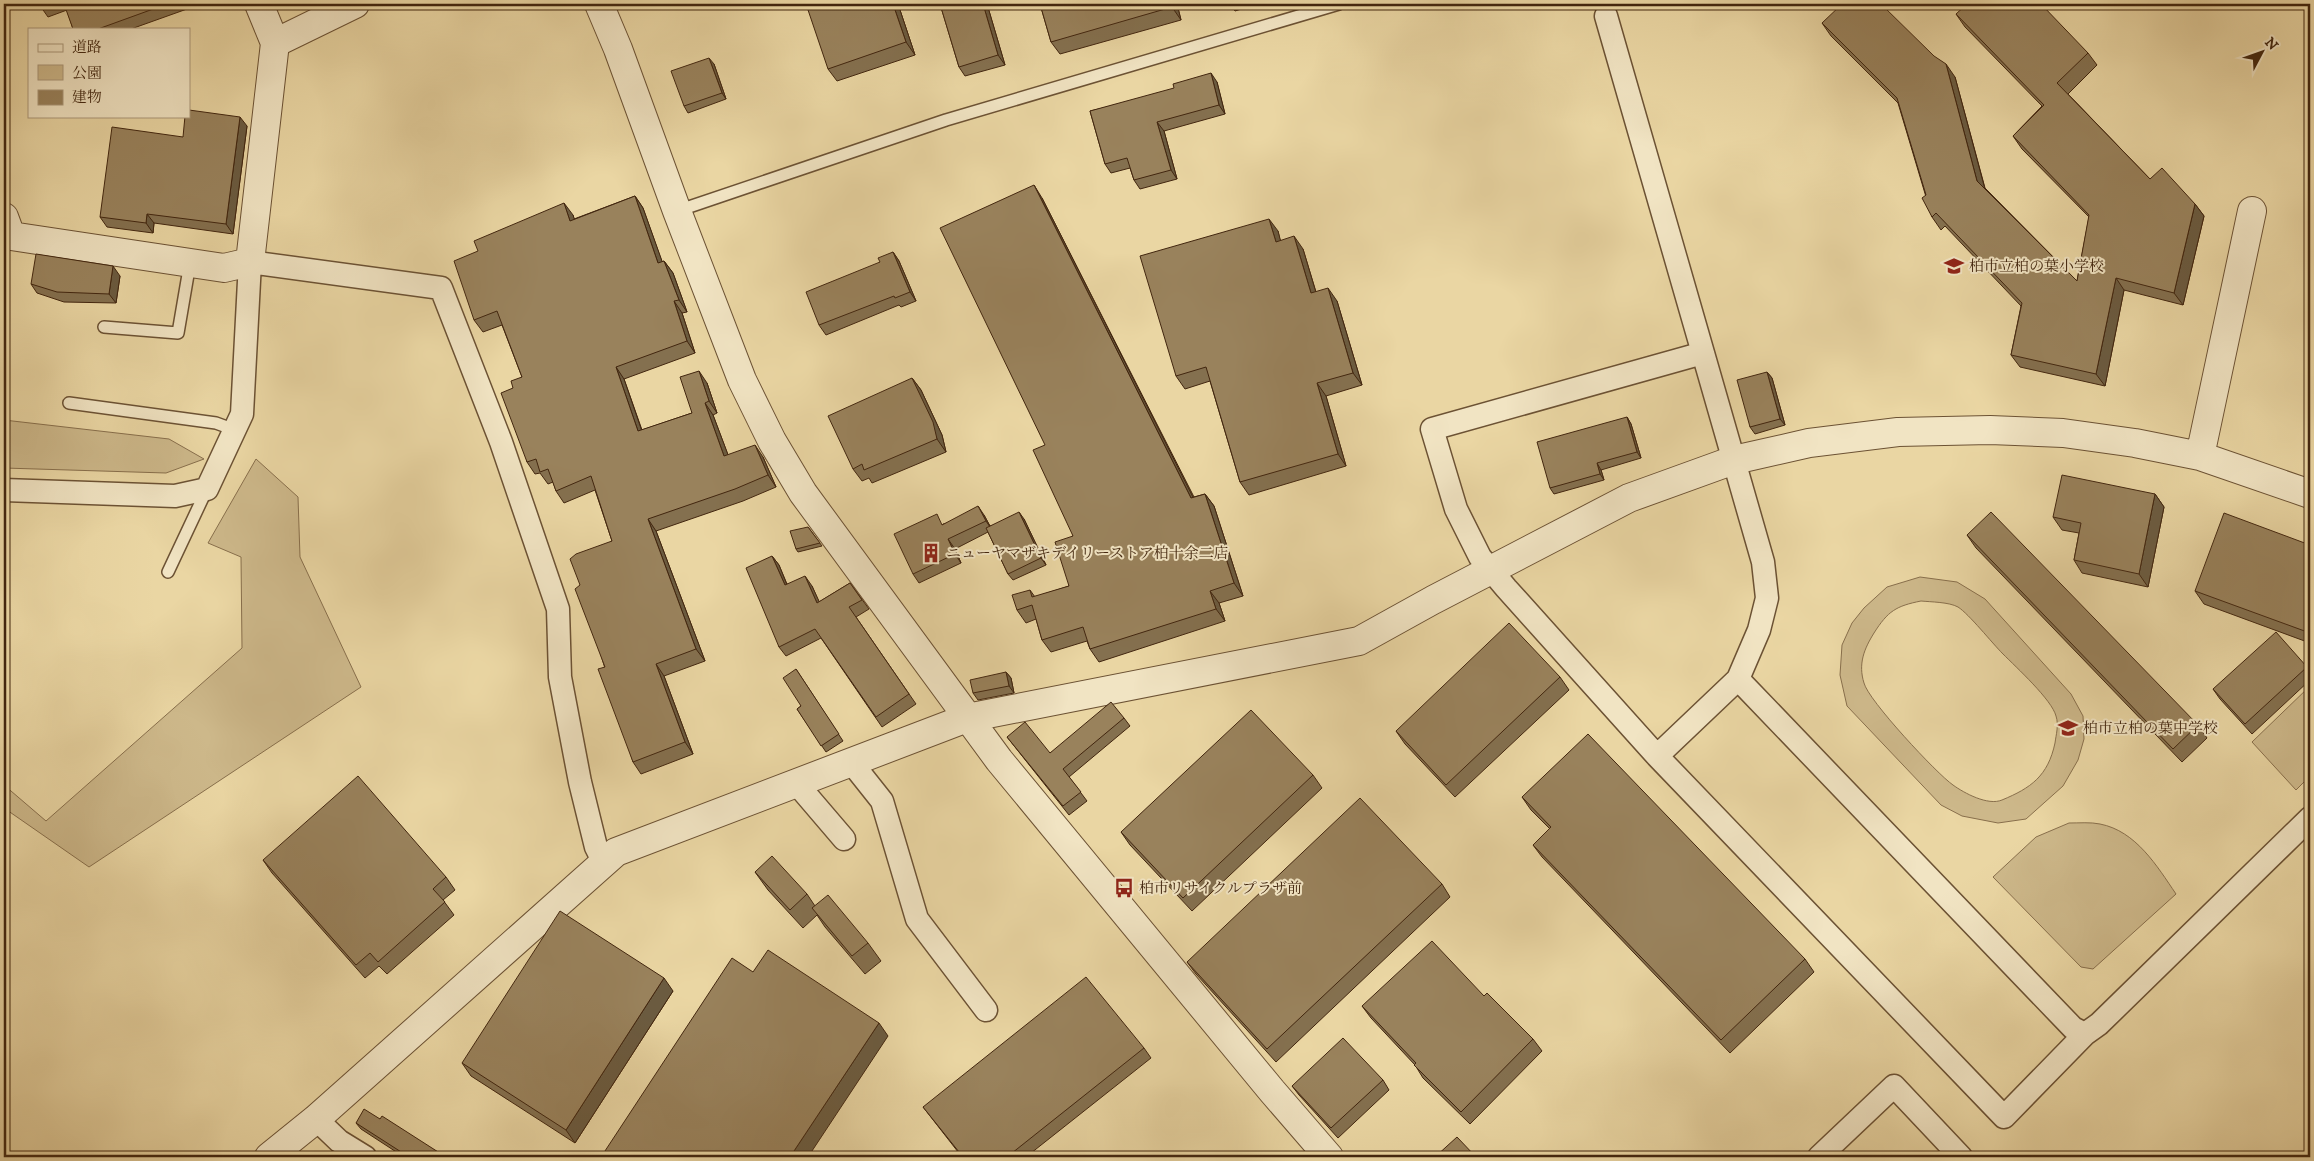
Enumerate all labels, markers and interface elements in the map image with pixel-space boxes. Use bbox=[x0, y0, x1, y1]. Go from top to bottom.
legend bbox=[28, 28, 190, 118]
north arrow bbox=[2236, 28, 2286, 78]
text: N bbox=[2260, 34, 2282, 55]
text: 道路 bbox=[72, 38, 102, 57]
text: 公園 bbox=[72, 64, 102, 83]
text: 建物 bbox=[72, 88, 102, 107]
school or university icon: 柏市立柏の葉小学校 bbox=[1943, 255, 1965, 277]
place label: 柏市立柏の葉小学校 bbox=[1969, 257, 2104, 276]
building icon: ニューヤマザキデイリーストア柏十余二店 bbox=[920, 542, 942, 564]
place label: ニューヤマザキデイリーストア柏十余二店 bbox=[946, 544, 1229, 563]
school or university icon: 柏市立柏の葉中学校 bbox=[2057, 717, 2079, 739]
place label: 柏市立柏の葉中学校 bbox=[2083, 719, 2218, 738]
bus stop icon: 柏市リサイクルプラザ前 bbox=[1113, 877, 1135, 899]
place label: 柏市リサイクルプラザ前 bbox=[1139, 879, 1302, 898]

